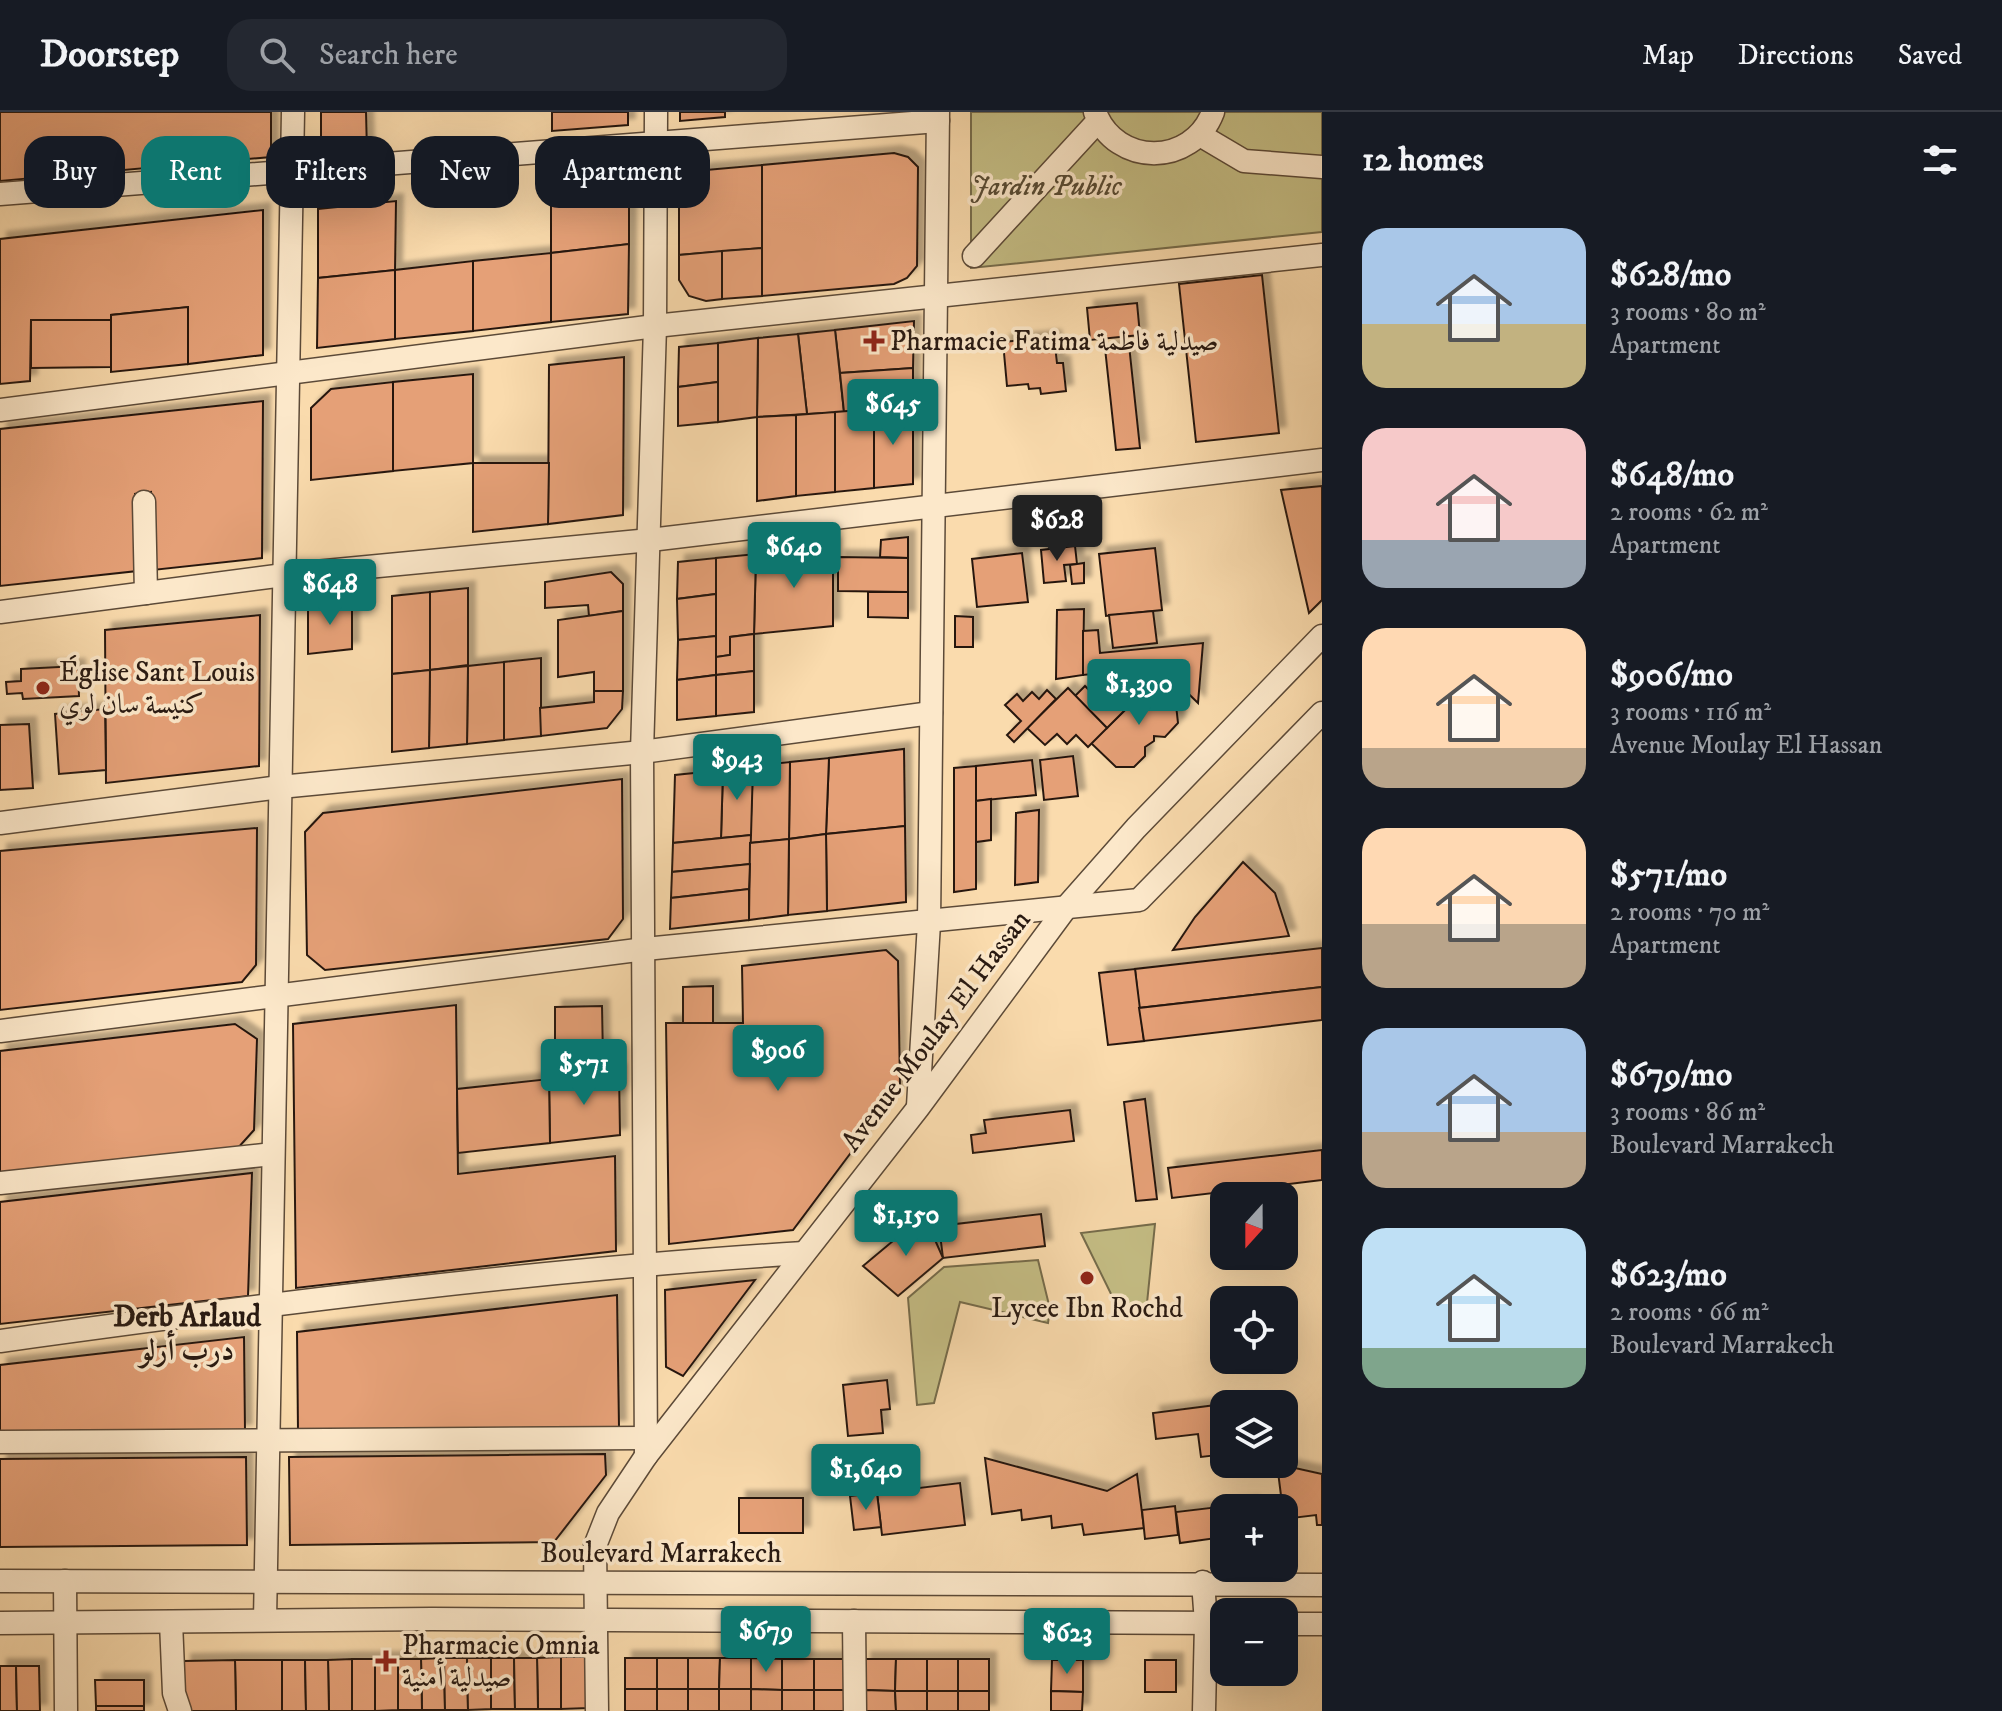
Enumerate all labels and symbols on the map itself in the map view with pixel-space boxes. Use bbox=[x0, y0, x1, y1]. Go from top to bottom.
park label: Jardin Public bbox=[970, 169, 1123, 204]
place label: Pharmacie Fatima صيدلية فاطمة bbox=[890, 324, 1218, 359]
marker: Pharmacie Fatima صيدلية فاطمة bbox=[865, 332, 883, 350]
pin: $645 bbox=[846, 379, 940, 447]
pin: $628 bbox=[1010, 495, 1104, 563]
pin: $640 bbox=[747, 522, 841, 590]
pin: $648 bbox=[283, 559, 377, 627]
place label: Église Sant Louis كنيسة سان لوي bbox=[59, 655, 255, 726]
pin: $1,390 bbox=[1074, 659, 1204, 727]
marker: Église Sant Louis كنيسة سان لوي bbox=[34, 679, 52, 697]
pin: $943 bbox=[690, 734, 784, 802]
street label: Avenue Moulay El Hassan bbox=[834, 903, 1038, 1159]
pin: $906 bbox=[731, 1025, 825, 1093]
pin: $571 bbox=[537, 1039, 631, 1107]
north arrow bbox=[1210, 1182, 1298, 1270]
pin: $1,150 bbox=[841, 1190, 971, 1258]
marker: Lycee Ibn Rochd bbox=[1078, 1269, 1096, 1287]
place label: Lycee Ibn Rochd bbox=[991, 1291, 1183, 1326]
district label: Derb Arlaud درب أرلو bbox=[113, 1299, 262, 1370]
pin: $1,640 bbox=[801, 1444, 931, 1512]
street label: Boulevard Marrakech bbox=[540, 1536, 782, 1571]
pin: $679 bbox=[719, 1606, 813, 1674]
pin: $623 bbox=[1020, 1608, 1114, 1676]
place label: Pharmacie Omnia صيدلية أمنية bbox=[402, 1628, 600, 1695]
marker: Pharmacie Omnia صيدلية أمنية bbox=[377, 1652, 395, 1670]

